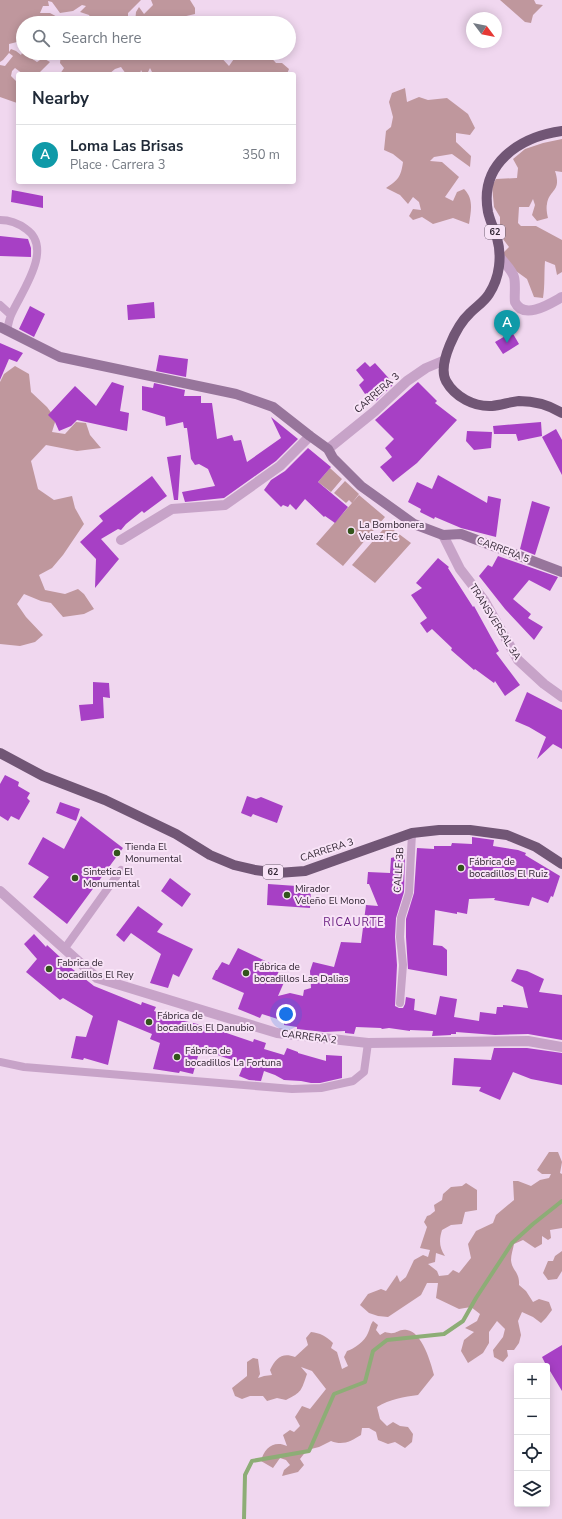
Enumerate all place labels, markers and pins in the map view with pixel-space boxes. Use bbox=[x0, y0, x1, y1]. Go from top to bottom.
pin: A bbox=[494, 310, 520, 343]
place label: La Bombonera Velez FC bbox=[358, 518, 424, 544]
marker: La Bombonera Velez FC bbox=[346, 526, 356, 536]
place label: Tienda El Monumental bbox=[125, 840, 182, 866]
marker: Tienda El Monumental bbox=[112, 848, 122, 858]
place label: Fábrica de bocadillos El Ruiz bbox=[469, 855, 548, 881]
marker: Fábrica de bocadillos El Ruiz bbox=[456, 863, 466, 873]
place label: Sintetica El Monumental bbox=[83, 865, 140, 891]
marker: Sintetica El Monumental bbox=[70, 873, 80, 883]
place label: Mirador Veleño El Mono bbox=[294, 882, 366, 908]
marker: Mirador Veleño El Mono bbox=[282, 890, 292, 900]
place label: Fabrica de bocadillos El Rey bbox=[57, 956, 134, 982]
place label: Fábrica de bocadillos Las Dalias bbox=[254, 960, 349, 986]
marker: Fabrica de bocadillos El Rey bbox=[44, 964, 54, 974]
marker: Fábrica de bocadillos Las Dalias bbox=[241, 968, 251, 978]
place label: Fábrica de bocadillos El Danubio bbox=[157, 1009, 255, 1035]
marker: Fábrica de bocadillos El Danubio bbox=[144, 1017, 154, 1027]
place label: Fábrica de bocadillos La Fortuna bbox=[185, 1044, 281, 1070]
marker: Fábrica de bocadillos La Fortuna bbox=[172, 1052, 182, 1062]

